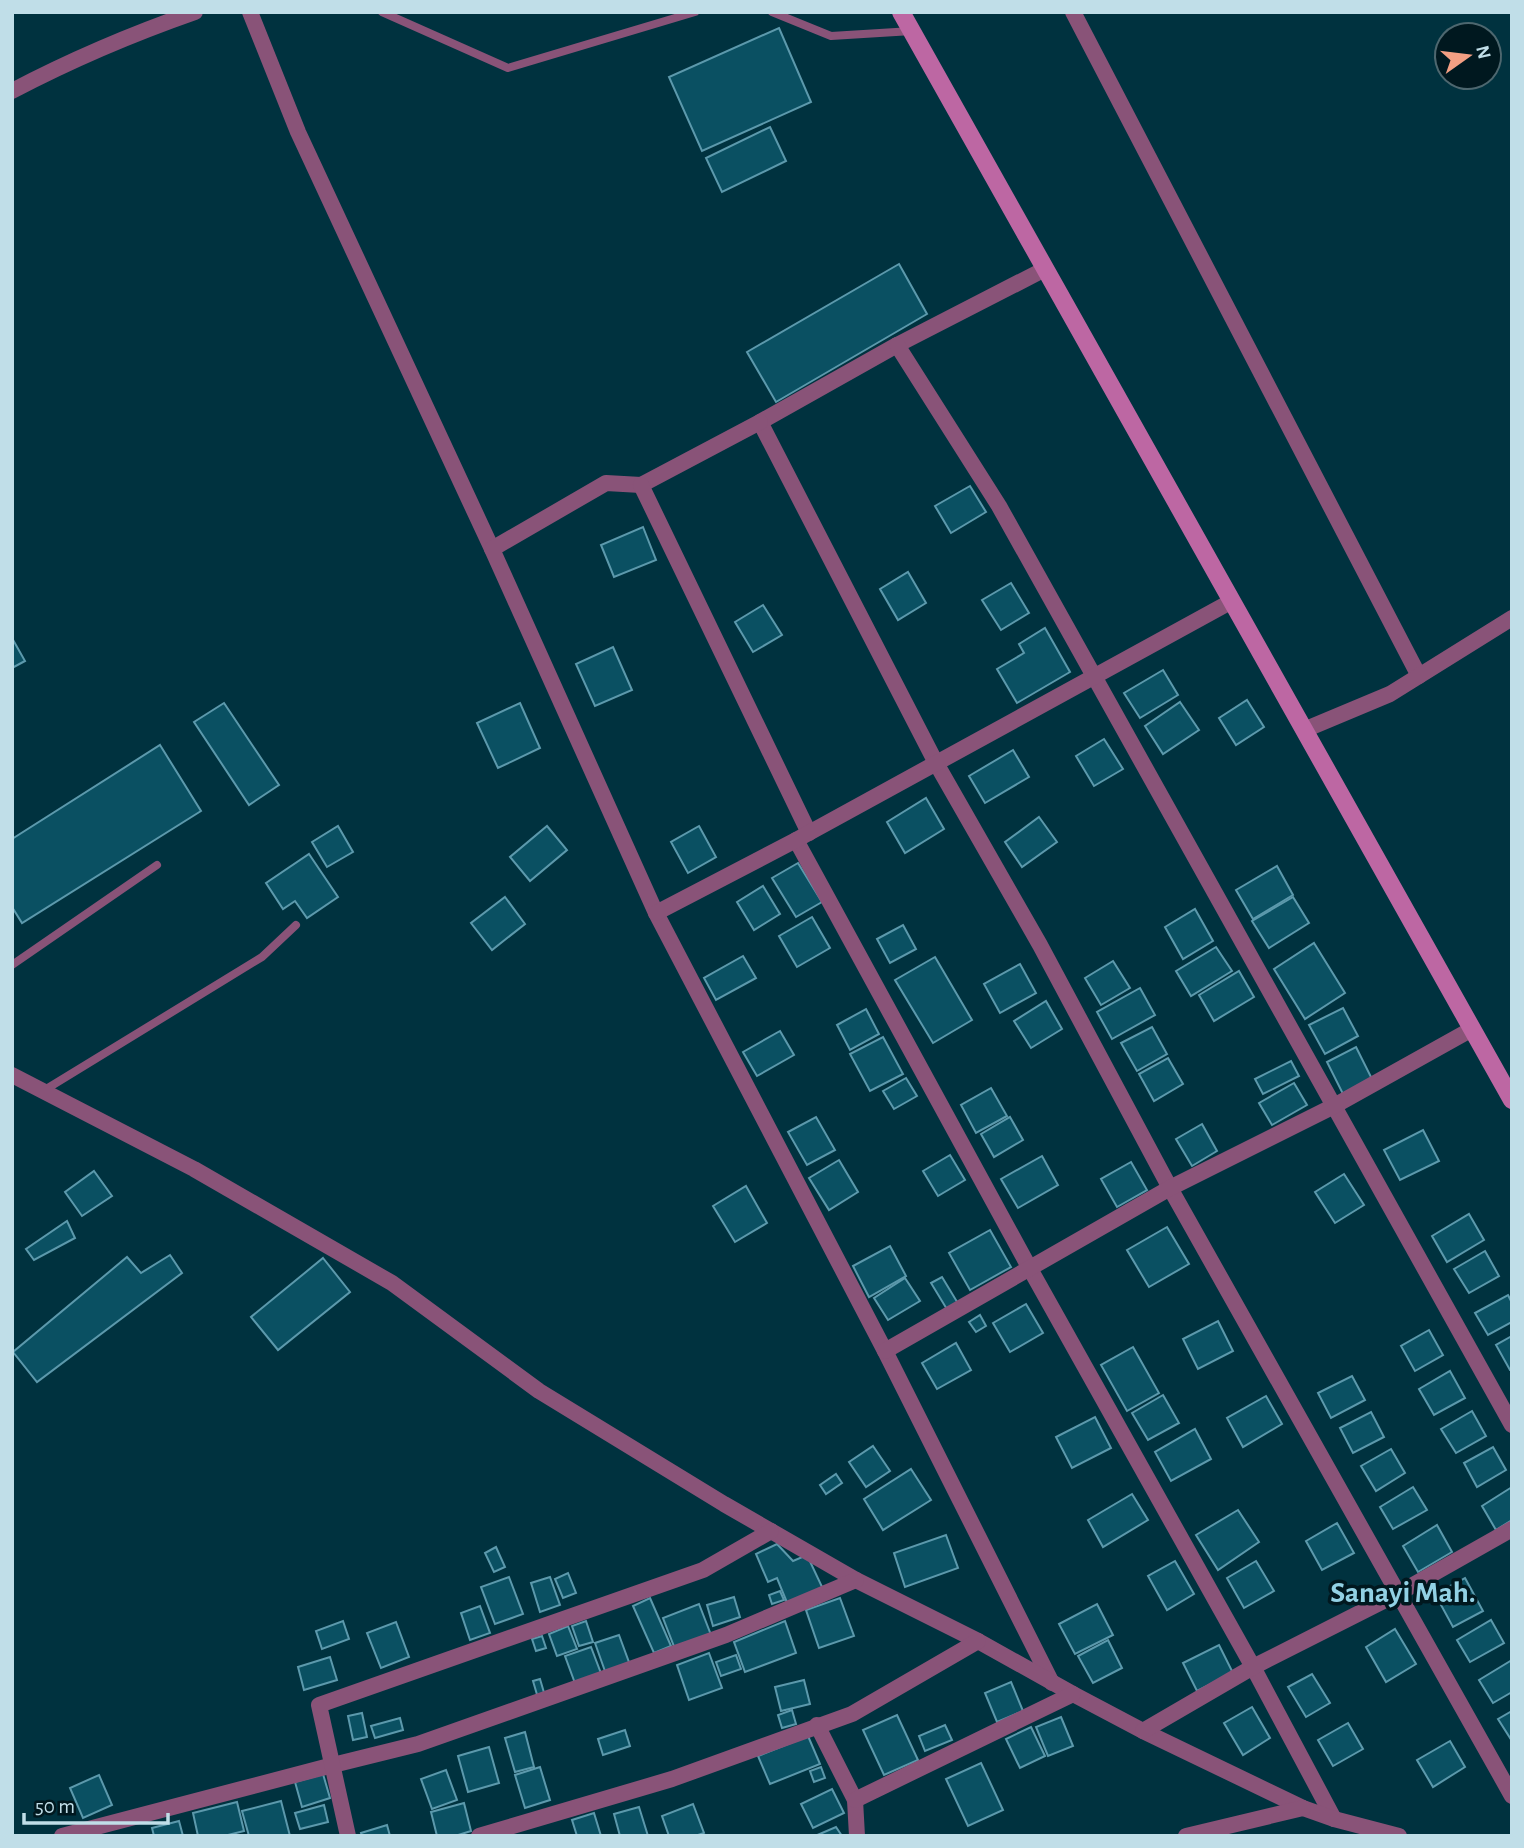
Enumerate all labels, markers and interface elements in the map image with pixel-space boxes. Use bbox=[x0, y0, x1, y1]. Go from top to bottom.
north arrow bbox=[1433, 21, 1503, 91]
text: N bbox=[1472, 44, 1494, 61]
district label: Sanayi Mah. bbox=[1330, 1578, 1476, 1608]
scale bar bbox=[24, 1782, 168, 1826]
text: 50 m bbox=[35, 1796, 75, 1817]

